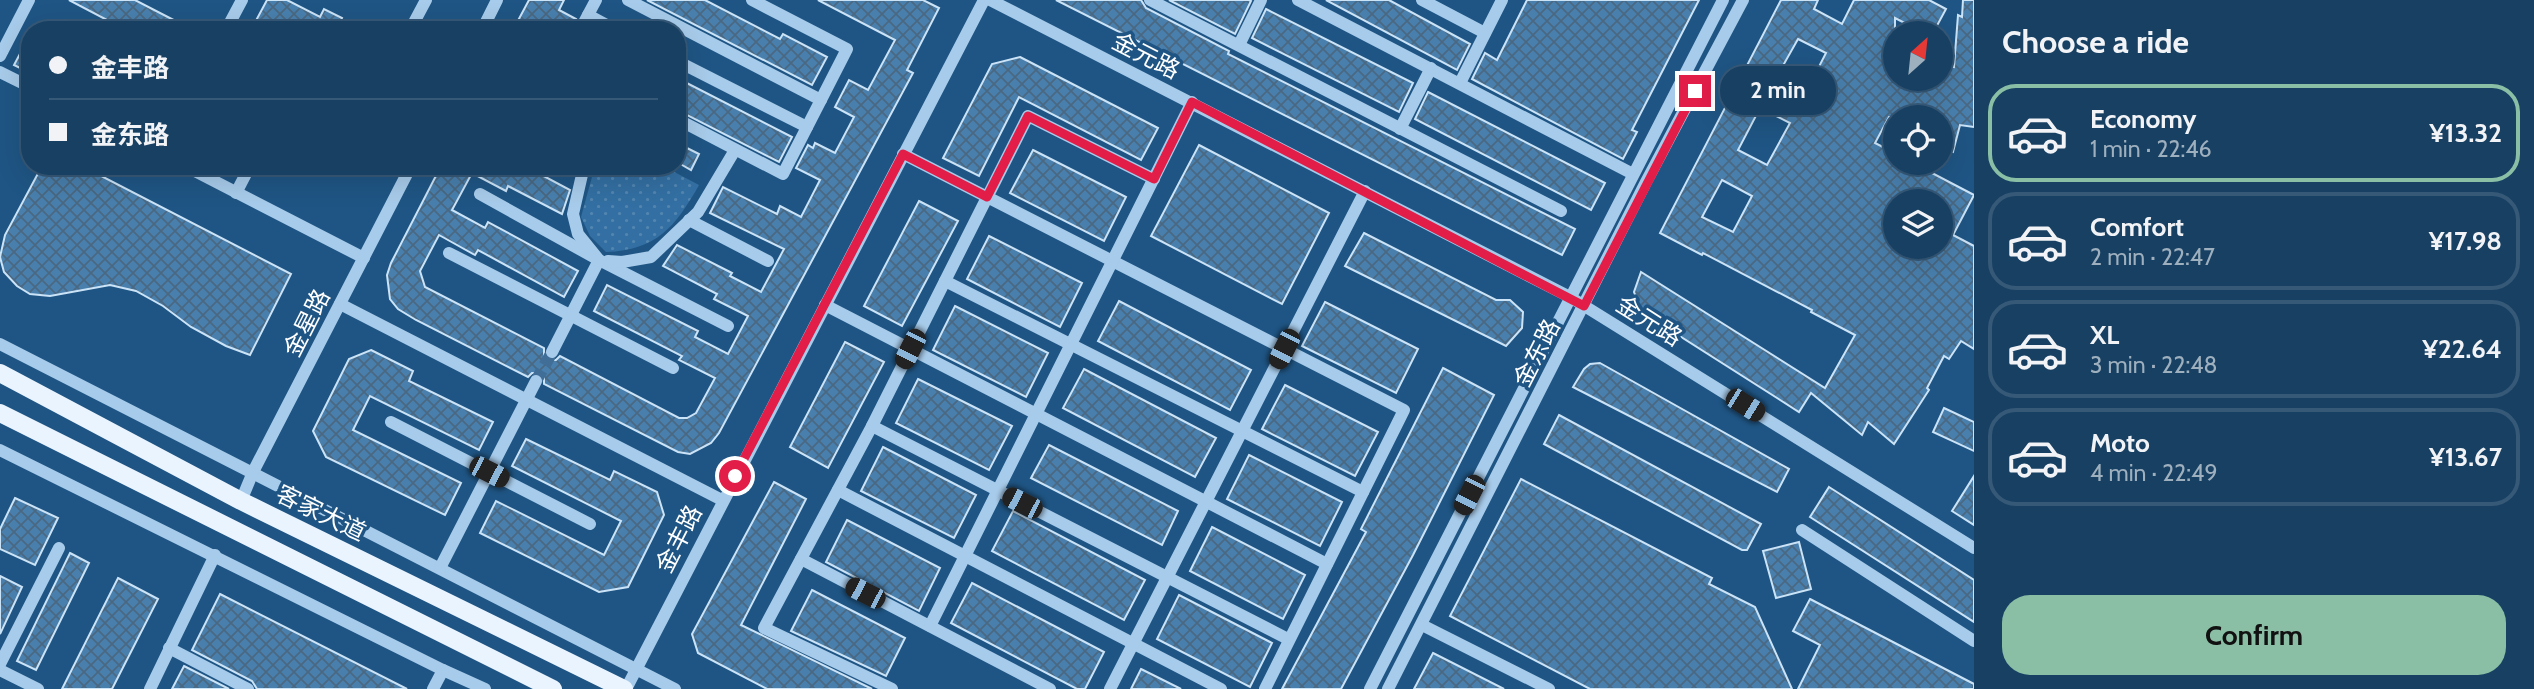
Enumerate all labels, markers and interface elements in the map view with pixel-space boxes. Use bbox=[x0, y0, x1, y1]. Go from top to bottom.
north arrow bbox=[1883, 21, 1953, 91]
map controls bbox=[1883, 21, 1953, 259]
text: Choose a ride bbox=[2002, 22, 2189, 61]
street label: 金元路 bbox=[1108, 26, 1185, 85]
text: 金丰路 bbox=[91, 52, 169, 84]
callout: 2 min bbox=[1720, 66, 1835, 116]
route end bbox=[1679, 75, 1711, 107]
text: 2 min bbox=[1750, 76, 1806, 104]
icon: car bbox=[2006, 102, 2069, 165]
text: Economy bbox=[2090, 103, 2196, 135]
button: locate bbox=[1883, 105, 1953, 175]
text: ¥13.32 bbox=[2429, 117, 2502, 149]
text: 金东路 bbox=[91, 119, 169, 151]
text: 1 min · 22:46 bbox=[2090, 135, 2212, 163]
button: layers bbox=[1883, 189, 1953, 259]
icon: car bbox=[2006, 210, 2069, 273]
text: Comfort bbox=[2090, 211, 2184, 243]
text: ¥17.98 bbox=[2429, 225, 2502, 257]
text: 2 min · 22:47 bbox=[2090, 243, 2215, 271]
street label: 金星路 bbox=[277, 284, 336, 361]
street label: 金元路 bbox=[1611, 289, 1687, 352]
street label: 金东路 bbox=[1507, 314, 1566, 391]
icon: car bbox=[2006, 318, 2069, 381]
text: XL bbox=[2090, 319, 2119, 351]
car bbox=[892, 326, 929, 372]
car bbox=[1266, 326, 1303, 372]
text: ¥22.64 bbox=[2422, 333, 2502, 365]
text: 3 min · 22:48 bbox=[2090, 351, 2217, 379]
car bbox=[1722, 385, 1769, 425]
icon: car bbox=[2006, 426, 2069, 489]
text: Moto bbox=[2090, 427, 2150, 459]
text: ¥13.67 bbox=[2429, 441, 2502, 473]
car bbox=[466, 453, 513, 491]
text: 4 min · 22:49 bbox=[2090, 459, 2217, 487]
route start bbox=[719, 460, 751, 492]
car bbox=[1451, 472, 1488, 518]
street label: 客家大道 bbox=[272, 478, 371, 547]
car bbox=[999, 484, 1046, 522]
street label: 金丰路 bbox=[649, 500, 708, 577]
car bbox=[842, 574, 889, 612]
button: Confirm bbox=[2002, 595, 2506, 675]

